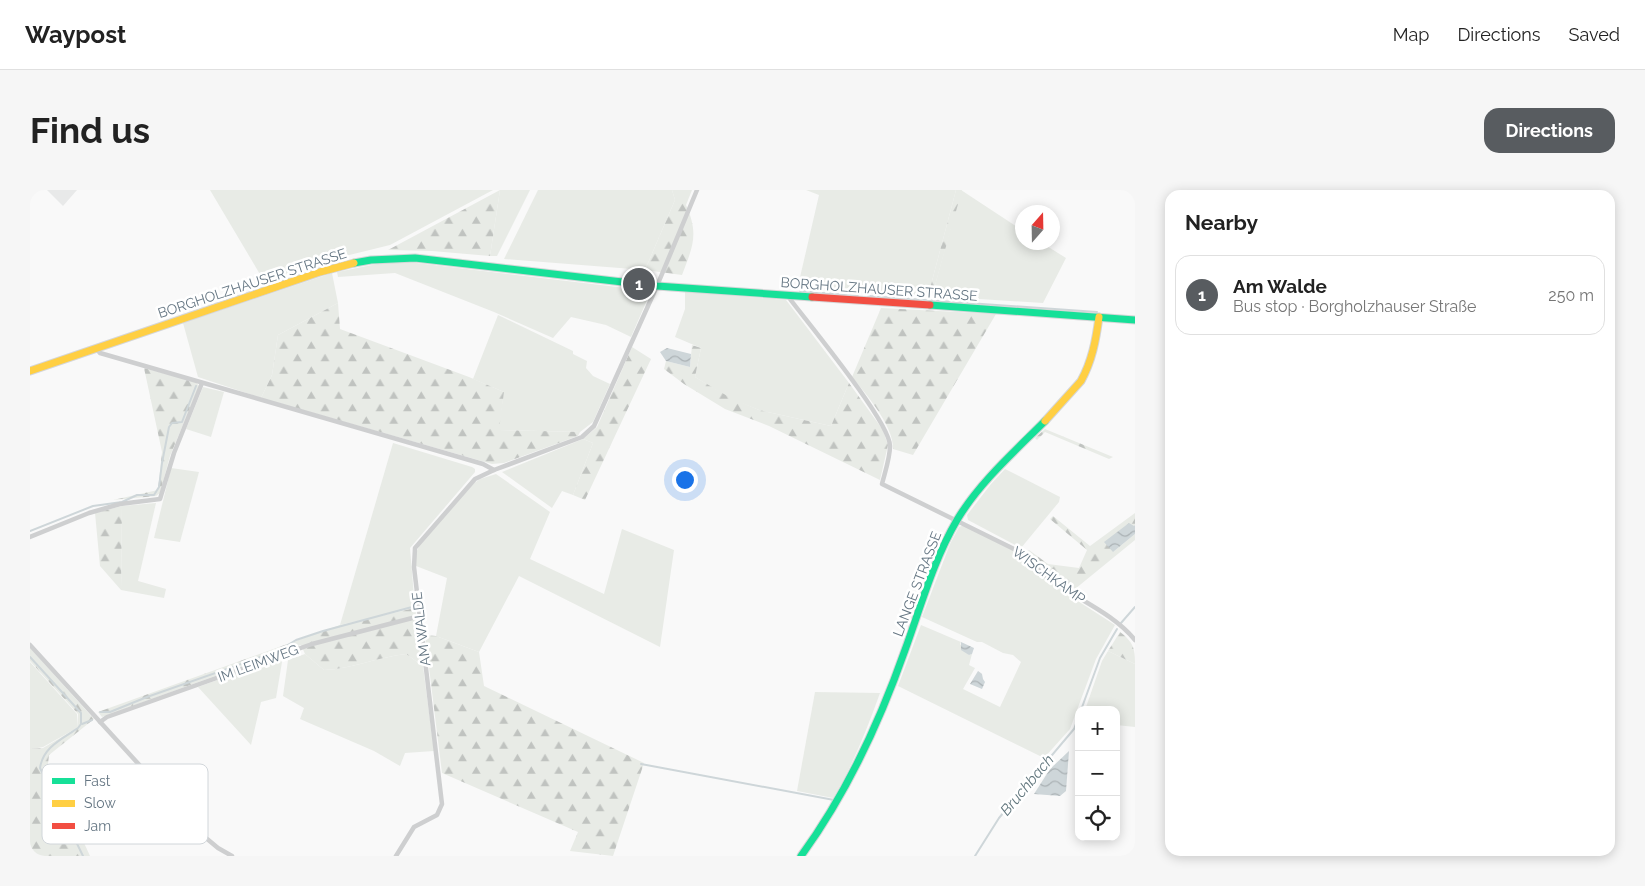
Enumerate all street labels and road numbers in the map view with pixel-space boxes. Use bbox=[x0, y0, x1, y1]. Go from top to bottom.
street label: BORGHOLZHAUSER STRASSE bbox=[156, 245, 348, 321]
street label: BORGHOLZHAUSER STRASSE bbox=[780, 274, 978, 304]
street label: LANGE STRASSE bbox=[890, 529, 944, 639]
street label: WISCHKAMP bbox=[1010, 543, 1089, 607]
street label: AM WALDE bbox=[409, 591, 433, 667]
street label: IM LEIMWEG bbox=[215, 641, 301, 685]

